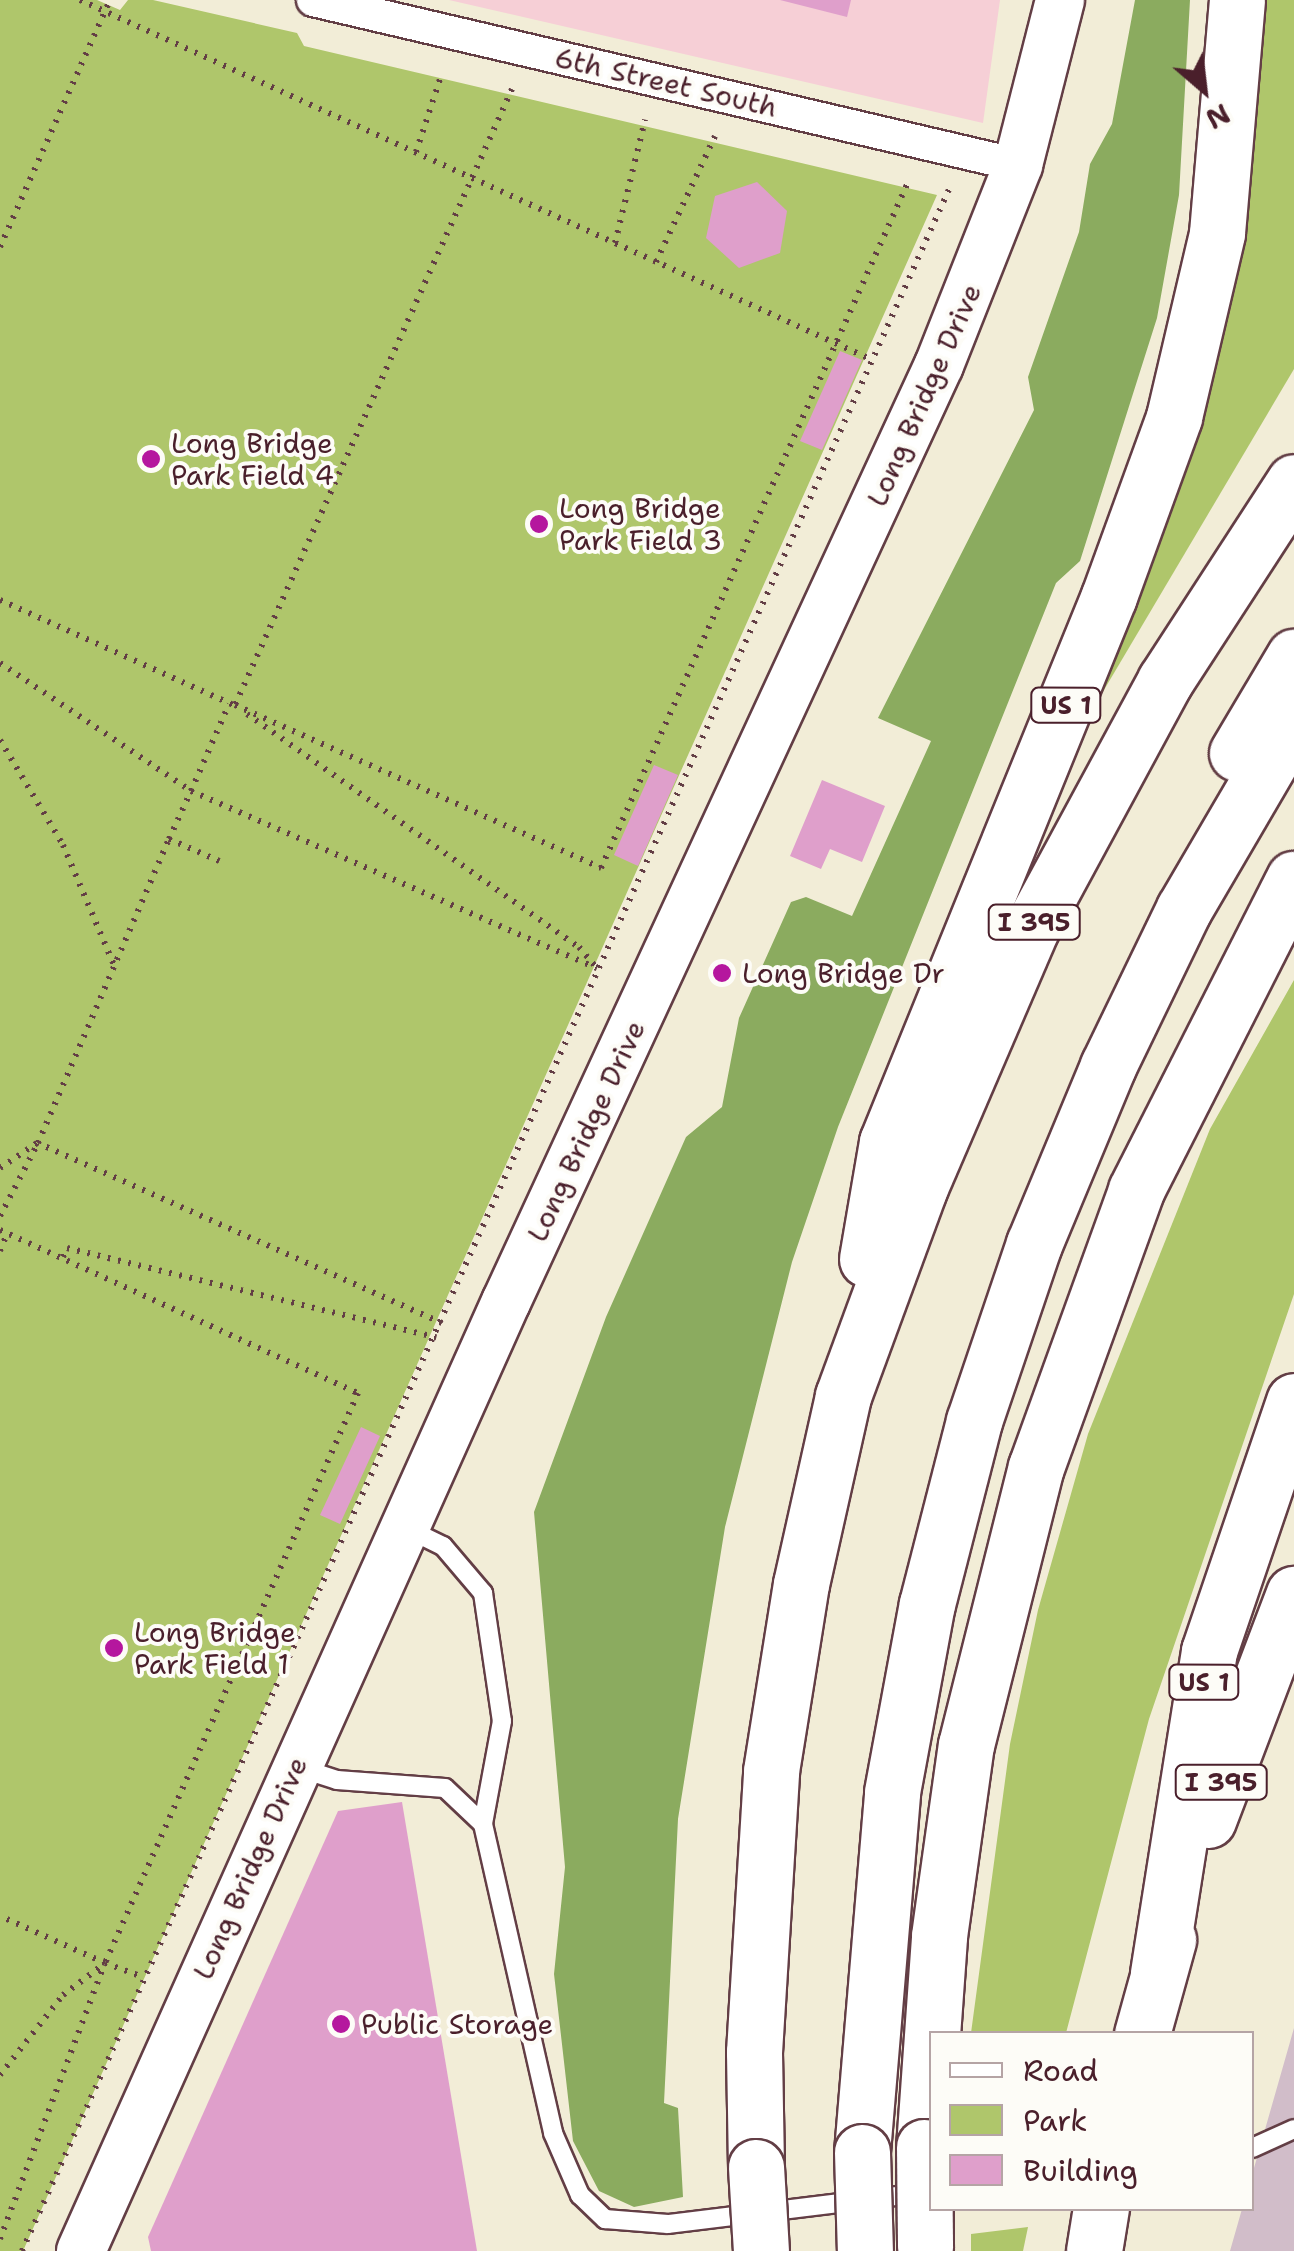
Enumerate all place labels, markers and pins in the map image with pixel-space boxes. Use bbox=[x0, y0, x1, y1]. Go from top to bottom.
place label: Long Bridge Park Field 4 bbox=[171, 426, 334, 492]
marker: Long Bridge Park Field 4 bbox=[140, 448, 162, 470]
place label: Long Bridge Park Field 3 bbox=[559, 491, 722, 557]
marker: Long Bridge Park Field 3 bbox=[528, 513, 550, 535]
place label: Long Bridge Dr bbox=[742, 956, 945, 990]
marker: Long Bridge Dr bbox=[711, 962, 733, 984]
place label: Long Bridge Park Field 1 bbox=[134, 1615, 296, 1681]
marker: Long Bridge Park Field 1 bbox=[103, 1637, 125, 1659]
place label: Public Storage bbox=[361, 2007, 553, 2041]
marker: Public Storage bbox=[330, 2013, 352, 2035]

